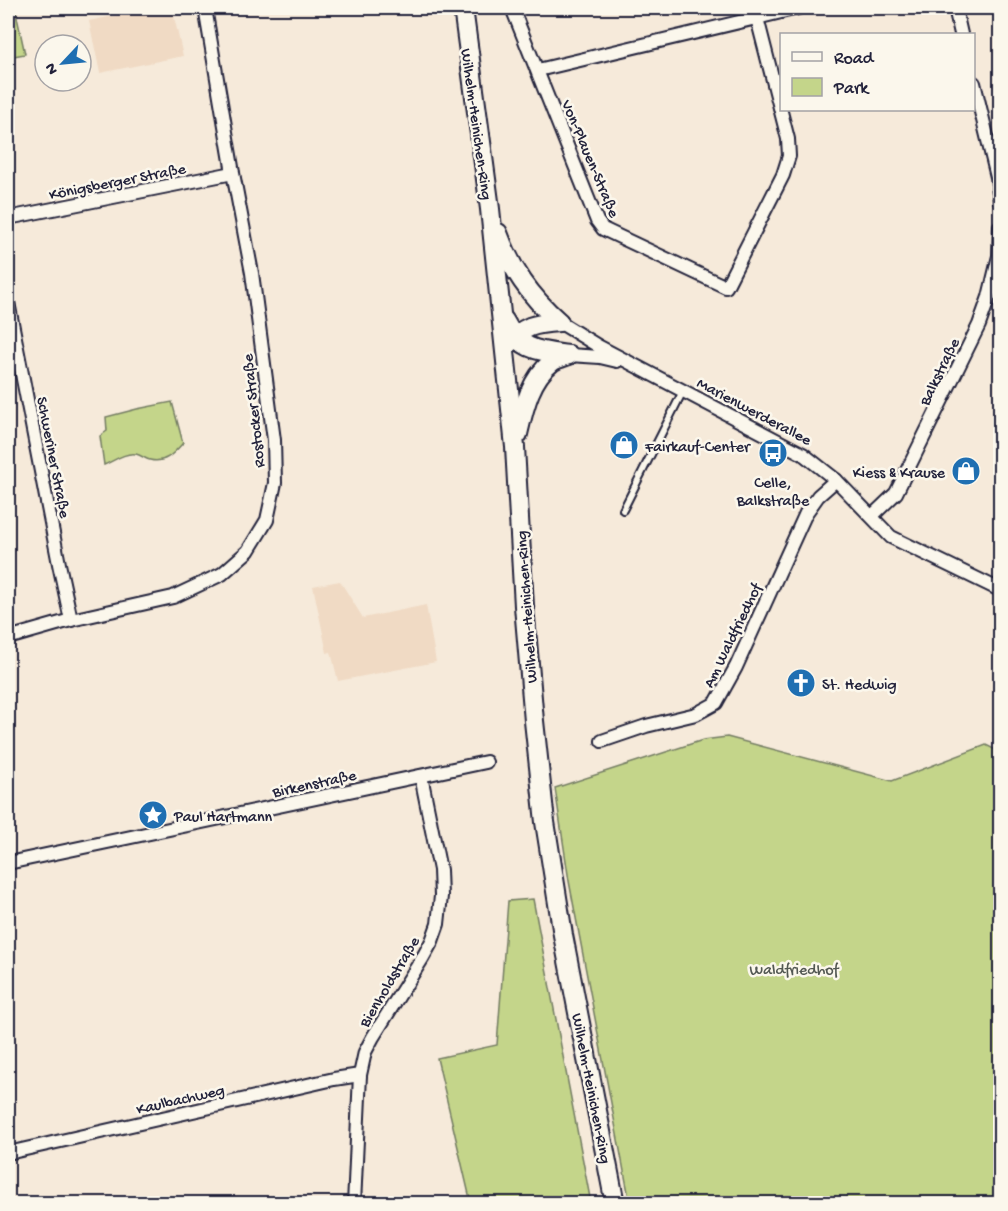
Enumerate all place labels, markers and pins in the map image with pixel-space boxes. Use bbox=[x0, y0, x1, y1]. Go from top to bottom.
shop icon: Fairkauf-Center bbox=[608, 429, 640, 461]
bus stop icon: Celle, Balkstraße bbox=[757, 437, 789, 469]
place label: Fairkauf-Center bbox=[644, 439, 751, 458]
shop icon: Kiess & Krause bbox=[950, 455, 982, 487]
place label: Kiess & Krause bbox=[853, 465, 946, 484]
place label: Celle, Balkstraße bbox=[736, 475, 810, 512]
church icon: St. Hedwig bbox=[785, 667, 817, 699]
place label: St. Hedwig bbox=[822, 677, 897, 696]
place icon: Paul Hartmann bbox=[137, 799, 169, 831]
place label: Paul Hartmann bbox=[173, 809, 273, 828]

